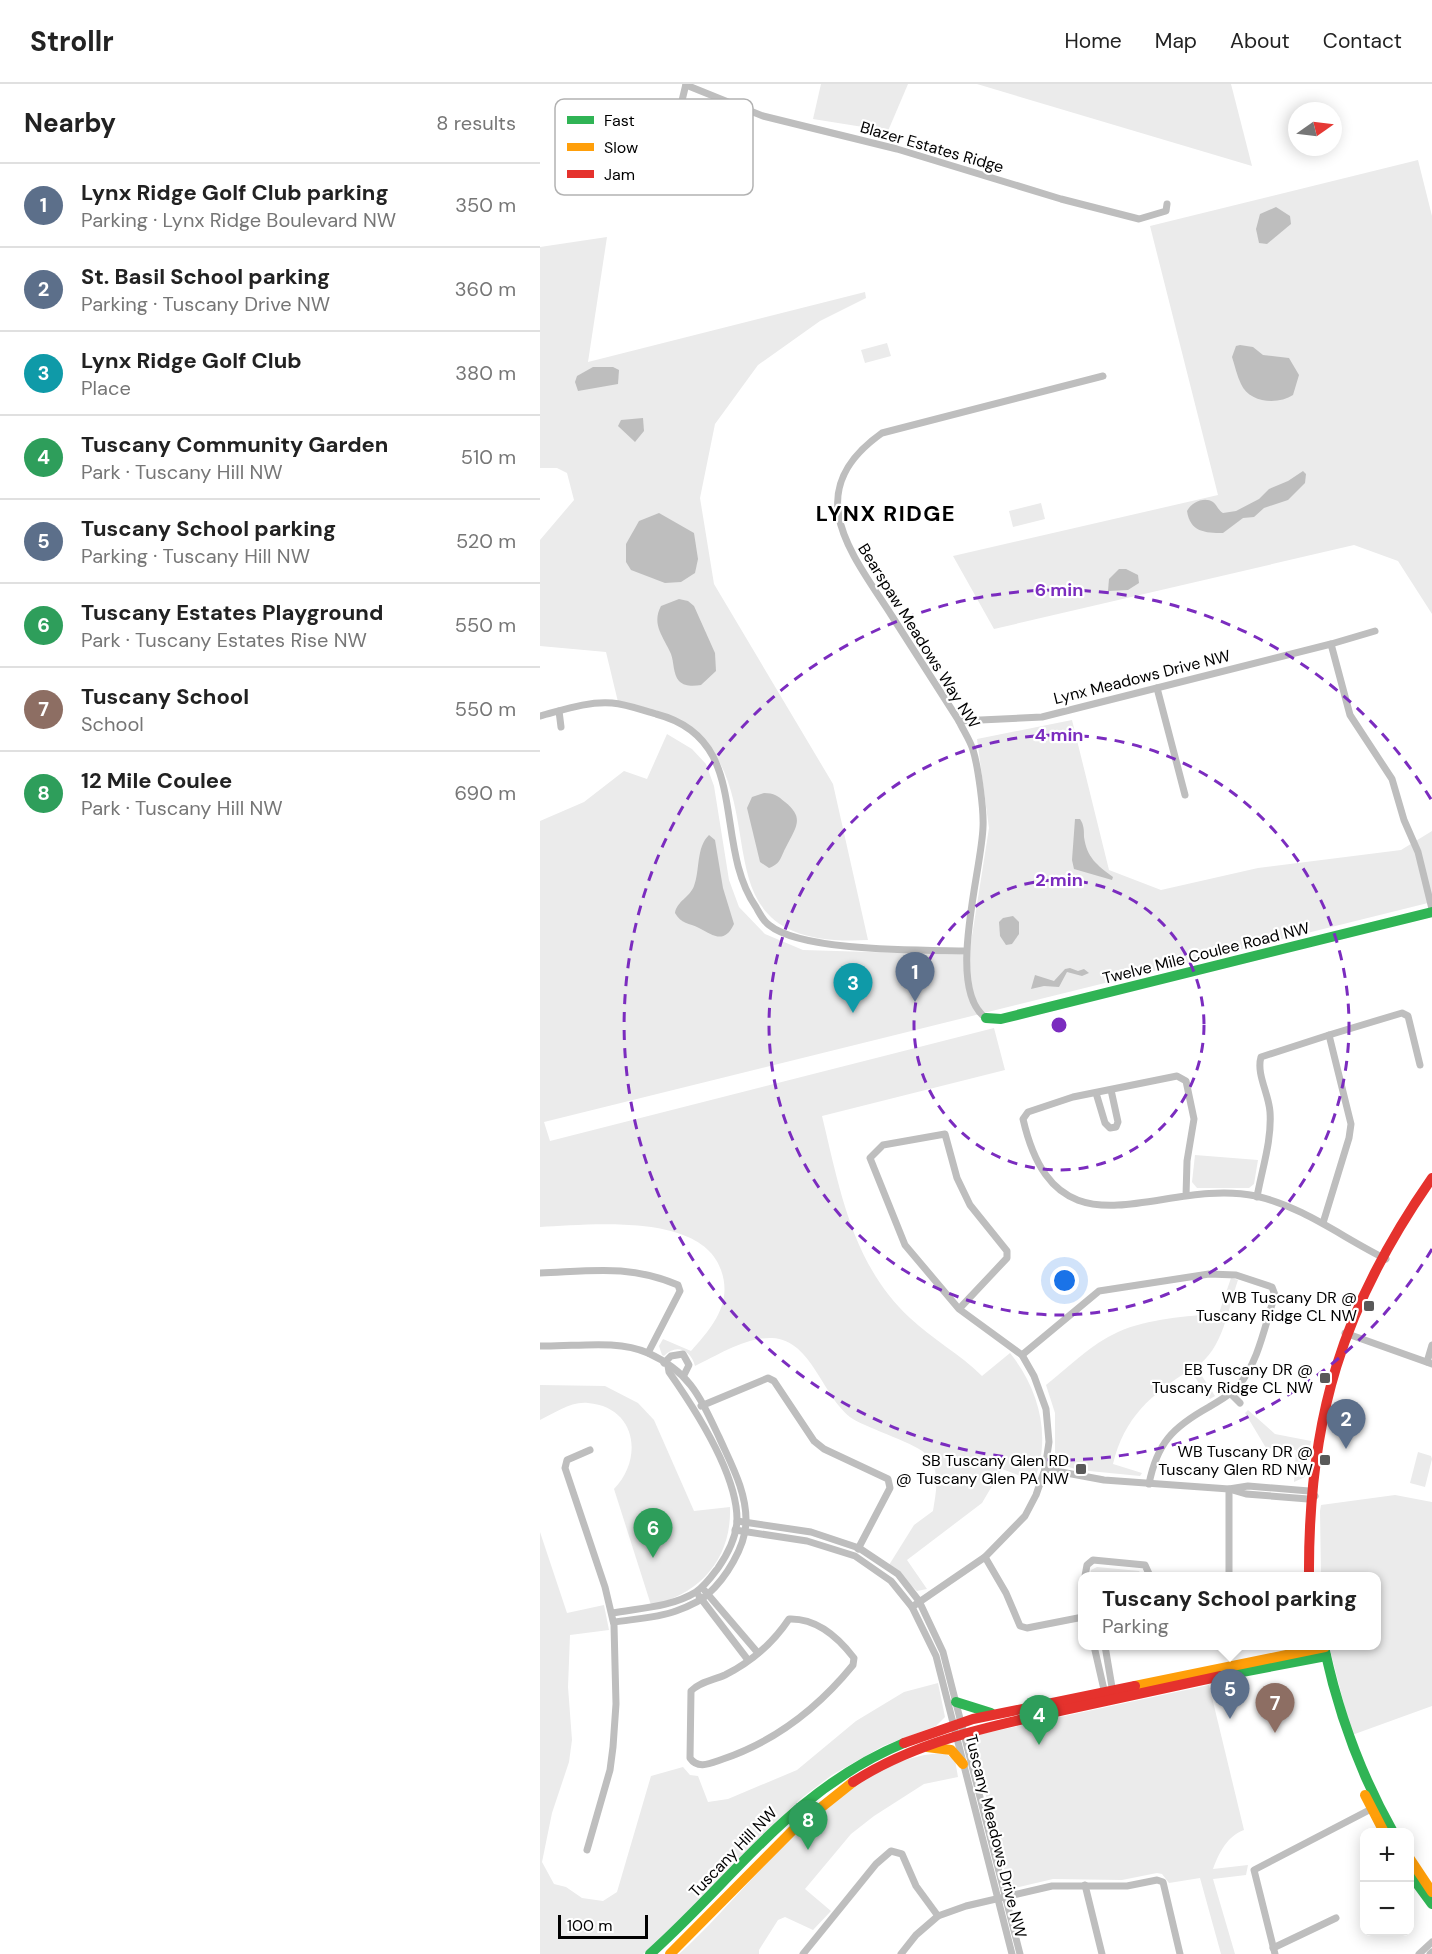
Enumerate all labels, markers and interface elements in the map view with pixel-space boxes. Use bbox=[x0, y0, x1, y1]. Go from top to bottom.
text: Strollr bbox=[30, 23, 114, 60]
text: Home bbox=[1064, 27, 1122, 55]
text: Map bbox=[1155, 27, 1197, 55]
text: About bbox=[1230, 27, 1290, 55]
text: Contact bbox=[1323, 27, 1402, 55]
legend bbox=[555, 99, 753, 195]
north arrow bbox=[1288, 102, 1342, 156]
text: Nearby bbox=[24, 106, 116, 140]
text: 8 results bbox=[436, 110, 516, 136]
text: Fast bbox=[604, 110, 635, 131]
street label: Blazer Estates Ridge bbox=[858, 116, 1006, 178]
text: Slow bbox=[604, 137, 638, 158]
text: Jam bbox=[604, 164, 635, 185]
text: Lynx Ridge Golf Club parking bbox=[81, 178, 389, 207]
text: 1 bbox=[40, 192, 47, 218]
text: 350 m bbox=[455, 192, 516, 218]
text: Parking · Lynx Ridge Boulevard NW bbox=[81, 207, 396, 233]
text: St. Basil School parking bbox=[81, 262, 330, 291]
text: 2 bbox=[38, 276, 49, 302]
text: 360 m bbox=[455, 276, 516, 302]
text: Parking · Tuscany Drive NW bbox=[81, 291, 330, 317]
text: Lynx Ridge Golf Club bbox=[81, 346, 302, 375]
text: 3 bbox=[37, 360, 50, 386]
text: 380 m bbox=[455, 360, 516, 386]
text: Place bbox=[81, 375, 131, 401]
text: Tuscany Community Garden bbox=[81, 430, 388, 459]
text: 4 bbox=[37, 444, 50, 470]
text: 510 m bbox=[461, 444, 516, 470]
text: Park · Tuscany Hill NW bbox=[81, 459, 283, 485]
district label: LYNX RIDGE bbox=[816, 499, 956, 528]
text: Tuscany School parking bbox=[81, 514, 336, 543]
text: 5 bbox=[37, 528, 50, 554]
text: 520 m bbox=[456, 528, 516, 554]
street label: Bearspaw Meadows Way NW bbox=[853, 540, 985, 733]
text: Parking · Tuscany Hill NW bbox=[81, 543, 310, 569]
text: 6 min bbox=[1035, 578, 1083, 602]
text: Tuscany Estates Playground bbox=[81, 598, 383, 627]
text: 6 bbox=[37, 612, 50, 638]
text: 550 m bbox=[455, 612, 516, 638]
text: Park · Tuscany Estates Rise NW bbox=[81, 627, 367, 653]
street label: Lynx Meadows Drive NW bbox=[1051, 645, 1233, 709]
text: Tuscany School bbox=[81, 682, 249, 711]
text: 7 bbox=[38, 696, 49, 722]
text: 550 m bbox=[455, 696, 516, 722]
text: School bbox=[81, 711, 144, 737]
text: 4 min bbox=[1035, 723, 1083, 747]
text: 12 Mile Coulee bbox=[81, 766, 232, 795]
text: 8 bbox=[37, 780, 50, 806]
text: 690 m bbox=[454, 780, 516, 806]
text: Park · Tuscany Hill NW bbox=[81, 795, 283, 821]
text: 2 min bbox=[1035, 868, 1083, 892]
street label: Twelve Mile Coulee Road NW bbox=[1100, 917, 1312, 989]
pin: 1 bbox=[896, 952, 934, 1002]
pin: 3 bbox=[834, 964, 872, 1013]
centre of rings bbox=[1049, 1015, 1069, 1035]
your location bbox=[1050, 1266, 1079, 1295]
place label: WB Tuscany DR @ Tuscany Ridge CL NW bbox=[1196, 1287, 1357, 1326]
marker: WB Tuscany DR @ Tuscany Ridge CL NW bbox=[1362, 1299, 1376, 1313]
place label: EB Tuscany DR @ Tuscany Ridge CL NW bbox=[1152, 1359, 1313, 1398]
marker: EB Tuscany DR @ Tuscany Ridge CL NW bbox=[1318, 1371, 1332, 1385]
pin: 2 bbox=[1326, 1400, 1366, 1449]
place label: WB Tuscany DR @ Tuscany Glen RD NW bbox=[1158, 1441, 1314, 1480]
place label: SB Tuscany Glen RD @ Tuscany Glen PA NW bbox=[896, 1450, 1070, 1489]
marker: WB Tuscany DR @ Tuscany Glen RD NW bbox=[1318, 1453, 1332, 1467]
marker: SB Tuscany Glen RD @ Tuscany Glen PA NW bbox=[1074, 1462, 1088, 1476]
pin: 6 bbox=[634, 1508, 672, 1558]
popup bbox=[1078, 1572, 1381, 1650]
text: Tuscany School parking bbox=[1102, 1584, 1357, 1613]
text: Parking bbox=[1102, 1613, 1169, 1639]
pin: 5 bbox=[1210, 1670, 1250, 1719]
pin: 7 bbox=[1256, 1684, 1294, 1733]
pin: 4 bbox=[1020, 1696, 1058, 1745]
street label: Tuscany Meadows Drive NW bbox=[961, 1732, 1032, 1940]
pin: 8 bbox=[788, 1800, 828, 1850]
street label: Tuscany Hill NW bbox=[684, 1802, 782, 1902]
map controls bbox=[1360, 1828, 1414, 1936]
button: + bbox=[1360, 1828, 1414, 1882]
button: − bbox=[1360, 1882, 1414, 1936]
scale bar bbox=[558, 1912, 648, 1940]
text: 100 m bbox=[567, 1915, 612, 1936]

